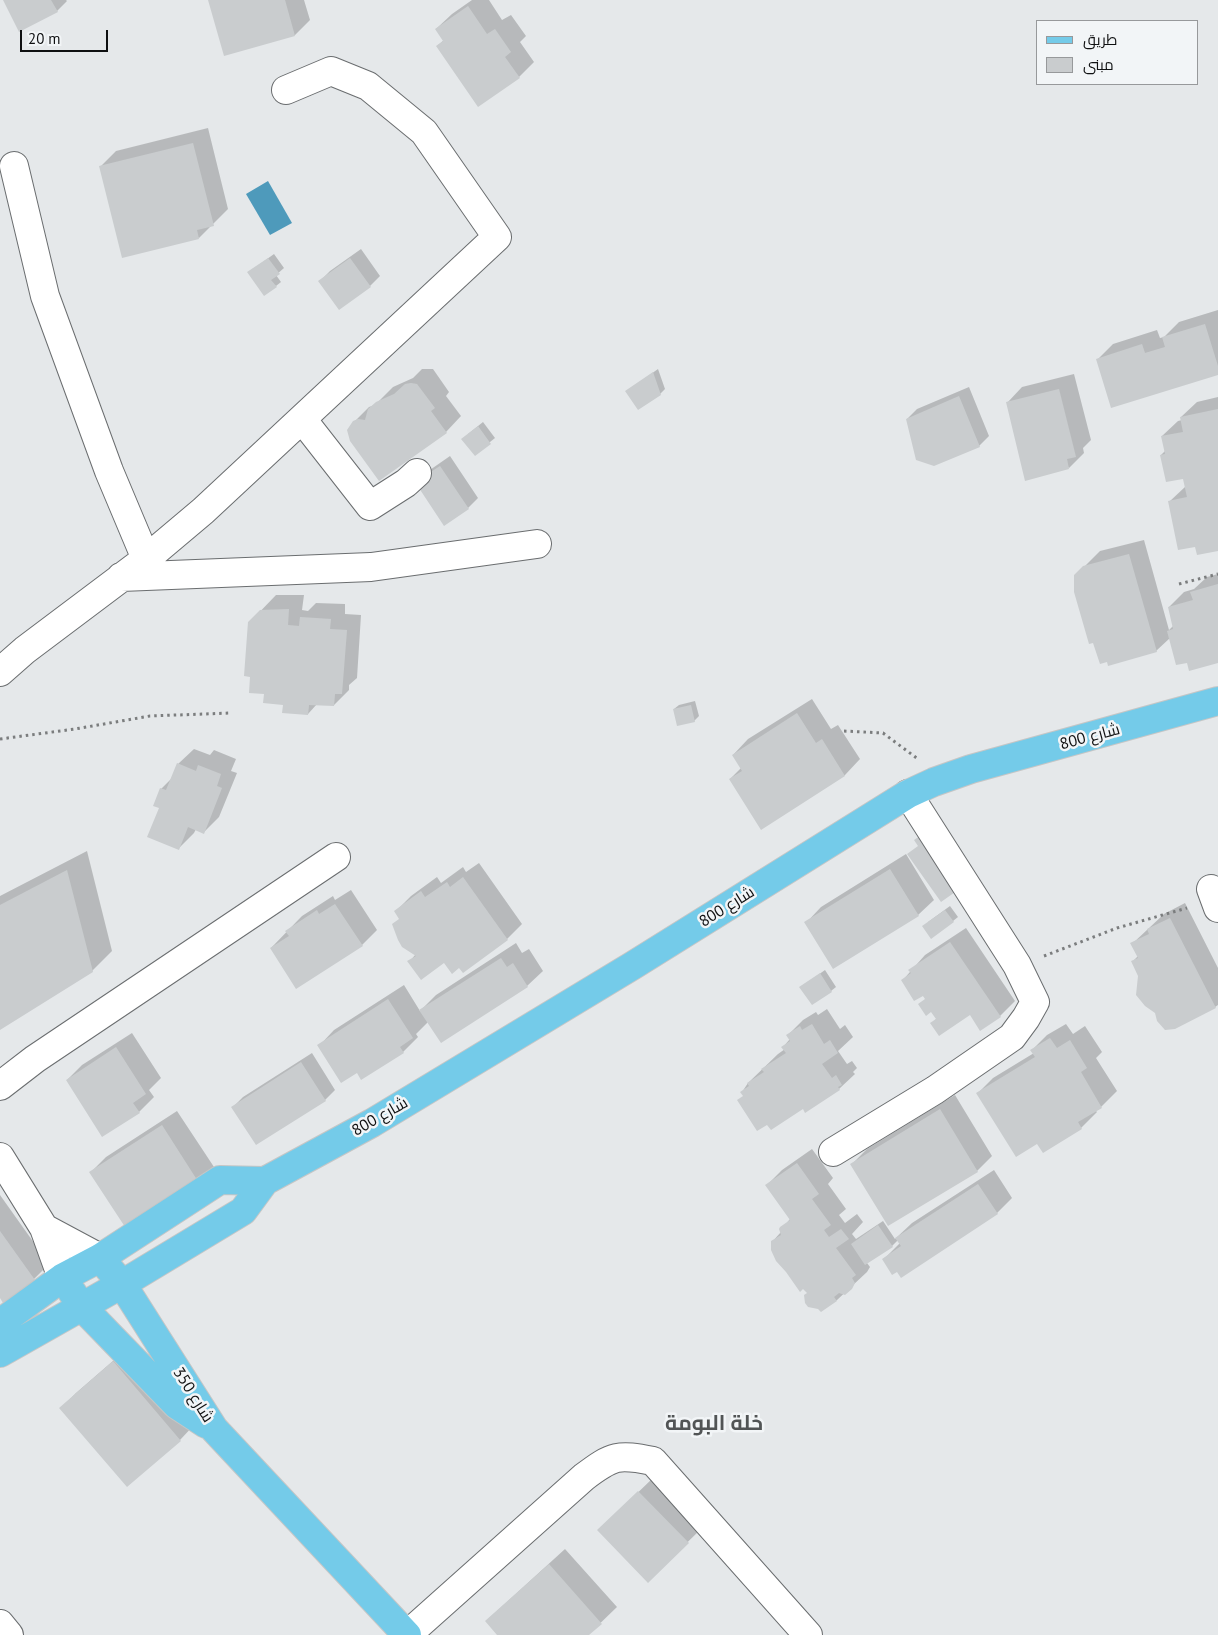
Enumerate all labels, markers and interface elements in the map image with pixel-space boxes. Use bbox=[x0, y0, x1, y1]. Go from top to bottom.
scale bar bbox=[22, 20, 110, 52]
legend bbox=[1036, 20, 1198, 85]
text: 20 m bbox=[28, 29, 61, 48]
text: طريق bbox=[1083, 30, 1117, 49]
text: مبنى bbox=[1083, 55, 1114, 74]
street label: شارع 800 bbox=[1058, 720, 1122, 754]
street label: شارع 800 bbox=[696, 883, 758, 931]
street label: شارع 800 bbox=[349, 1093, 411, 1141]
street label: شارع 350 bbox=[169, 1364, 217, 1426]
district label: خلة البومة bbox=[665, 1411, 763, 1437]

